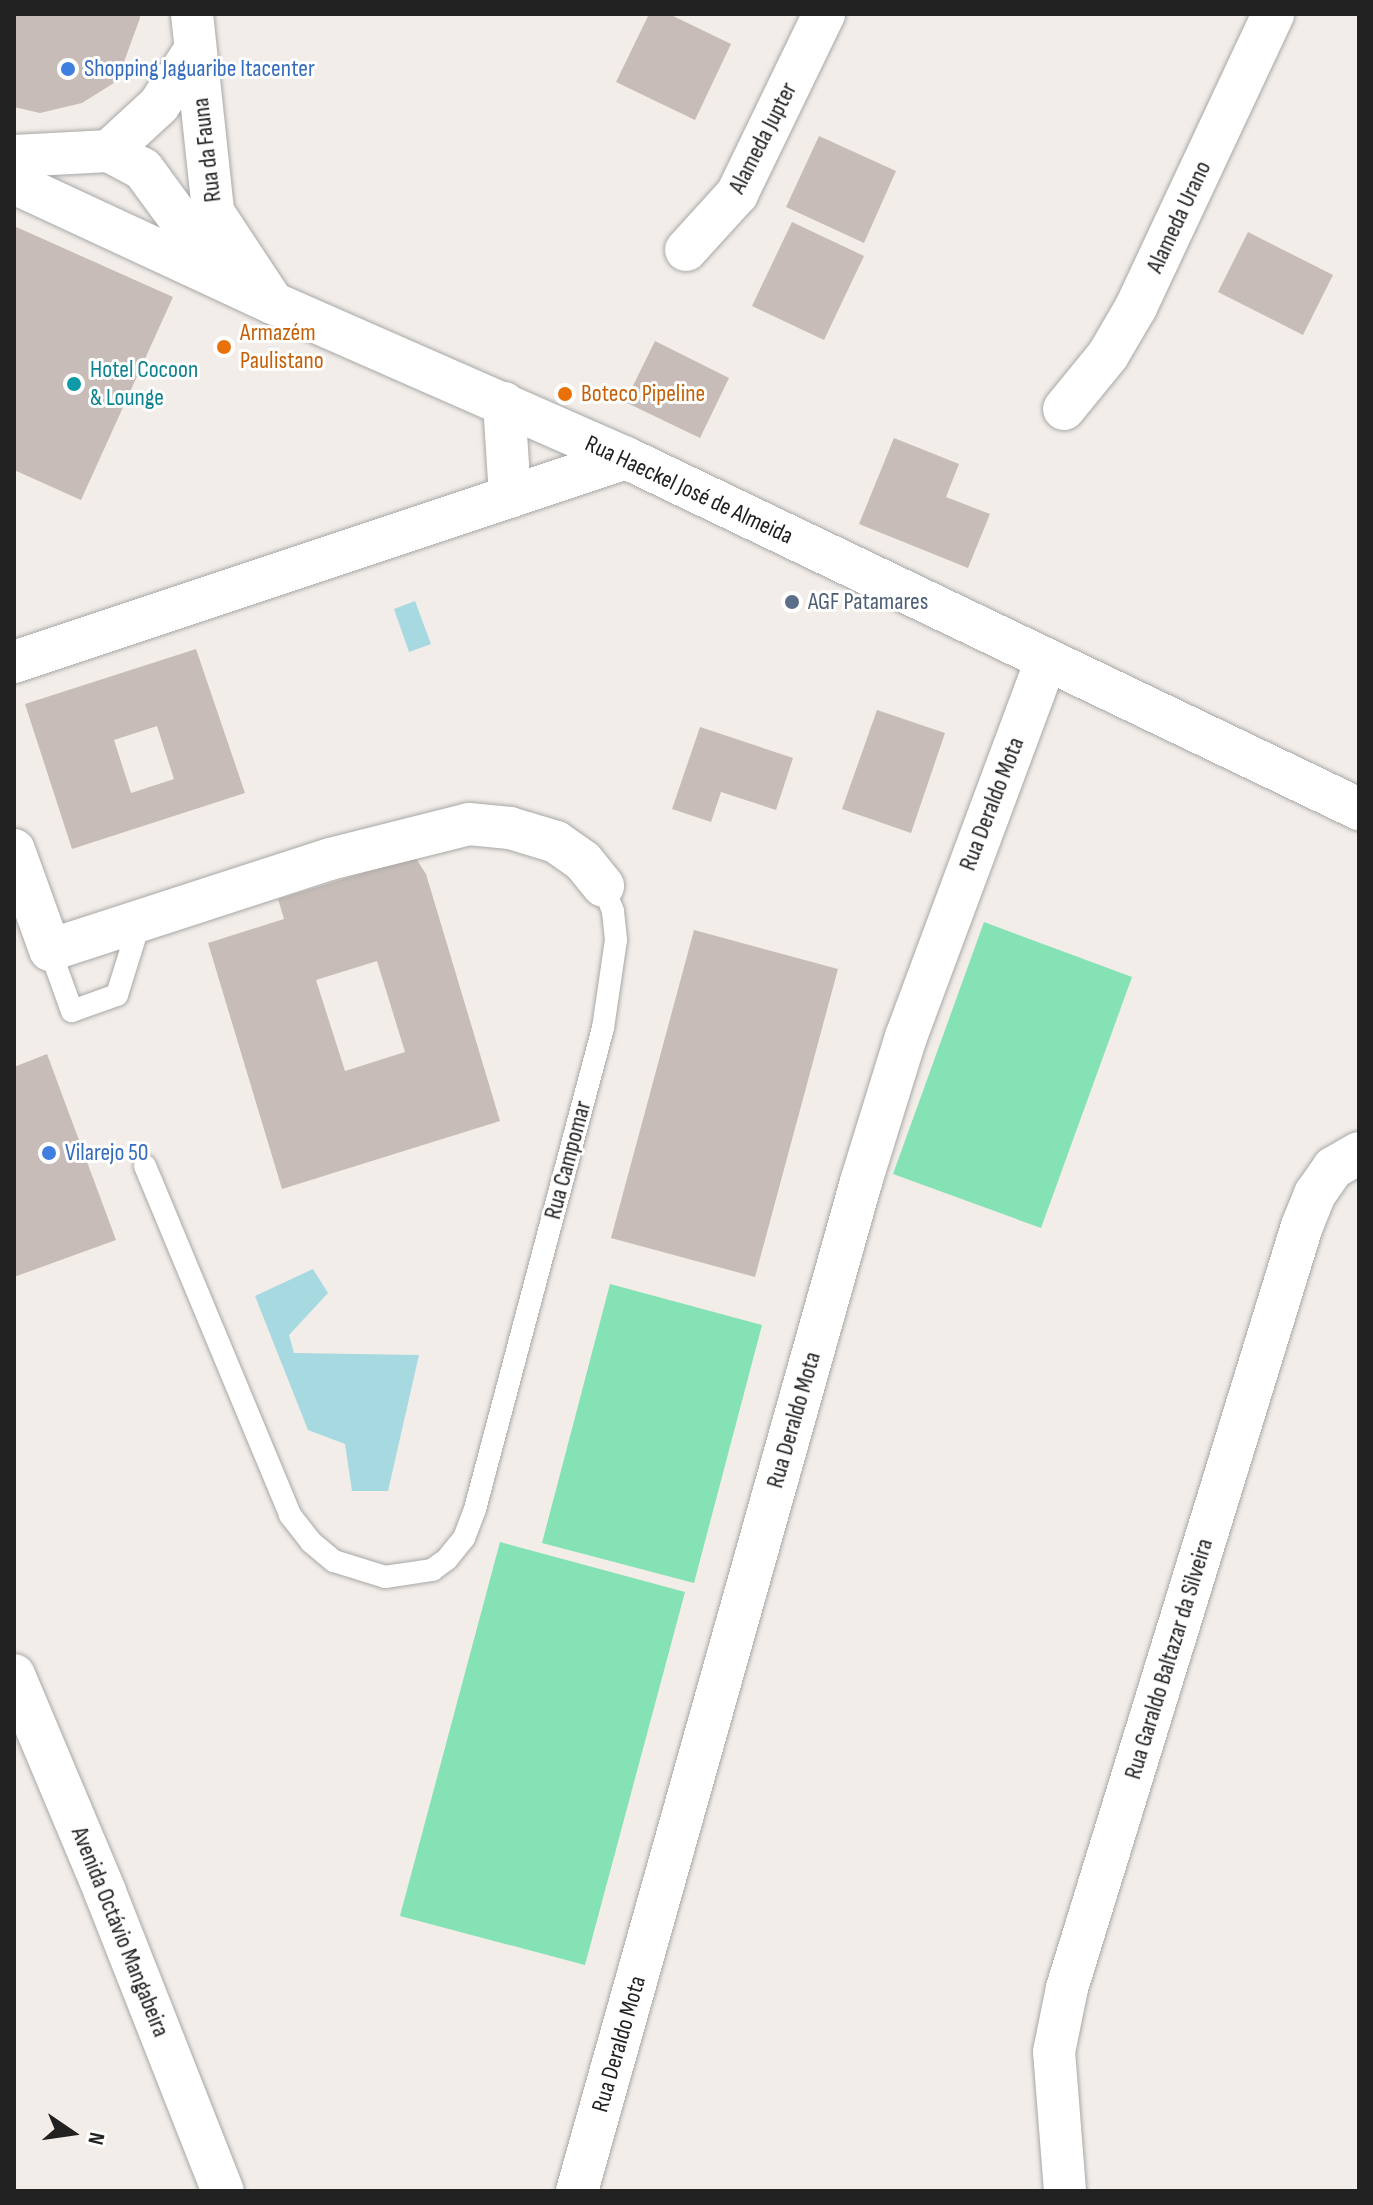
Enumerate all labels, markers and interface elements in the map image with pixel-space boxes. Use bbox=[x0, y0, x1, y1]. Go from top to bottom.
place label: Shopping Jaguaribe Itacenter bbox=[84, 55, 315, 83]
marker: Shopping Jaguaribe Itacenter bbox=[59, 60, 77, 78]
street label: Alameda Jupter bbox=[723, 78, 803, 198]
street label: Rua da Fauna bbox=[186, 96, 228, 204]
street label: Alameda Urano bbox=[1141, 156, 1217, 278]
place label: Armazém Paulistano bbox=[240, 319, 324, 375]
marker: Armazém Paulistano bbox=[215, 338, 233, 356]
place label: Hotel Cocoon & Lounge bbox=[90, 356, 198, 412]
marker: Hotel Cocoon & Lounge bbox=[65, 375, 83, 393]
place label: Boteco Pipeline bbox=[581, 380, 705, 408]
marker: Boteco Pipeline bbox=[556, 385, 574, 403]
street label: Rua Haeckel José de Almeida bbox=[581, 429, 797, 551]
place label: AGF Patamares bbox=[808, 588, 928, 616]
marker: AGF Patamares bbox=[783, 593, 801, 611]
street label: Rua Deraldo Mota bbox=[953, 733, 1031, 875]
street label: Rua Campomar bbox=[538, 1098, 598, 1222]
place label: Vilarejo 50 bbox=[65, 1139, 149, 1167]
marker: Vilarejo 50 bbox=[40, 1144, 58, 1162]
street label: Rua Deraldo Mota bbox=[761, 1349, 827, 1491]
street label: Rua Garaldo Baltazar da Silveira bbox=[1119, 1535, 1219, 1783]
street label: Avenida Octávio Mangabeira bbox=[65, 1823, 175, 2041]
street label: Rua Deraldo Mota bbox=[586, 1973, 652, 2115]
north arrow bbox=[32, 2093, 112, 2173]
text: N bbox=[81, 2130, 110, 2147]

